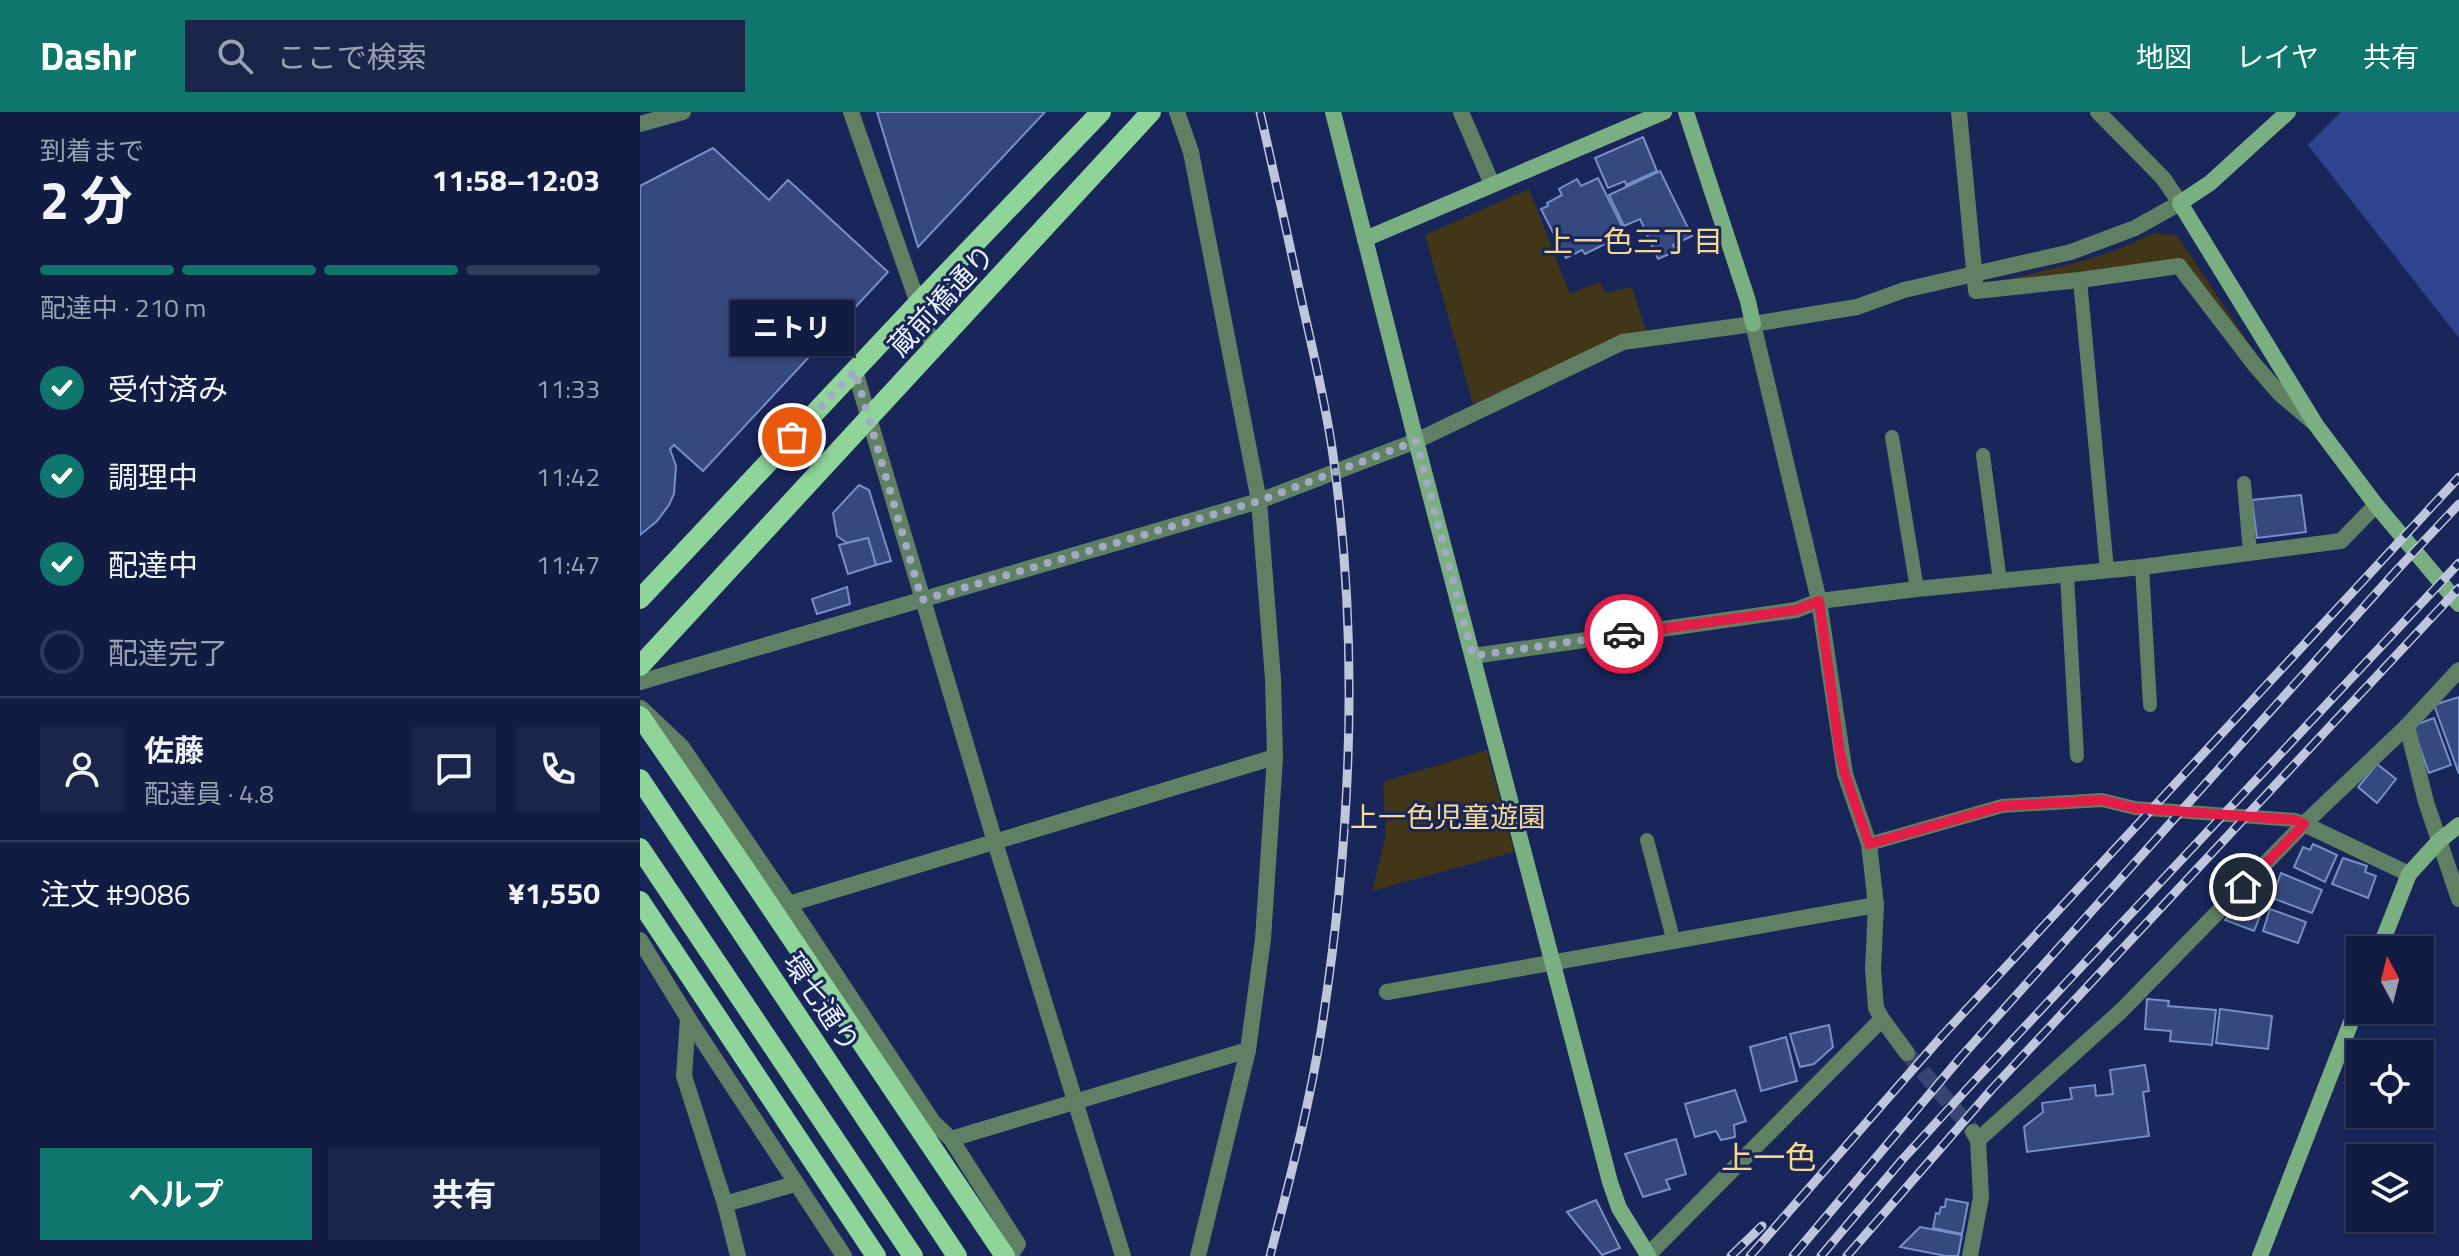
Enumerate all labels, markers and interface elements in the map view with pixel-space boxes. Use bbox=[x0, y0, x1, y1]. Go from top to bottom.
search box bbox=[185, 20, 745, 92]
text: Dashr bbox=[40, 27, 137, 85]
icon: search bbox=[213, 34, 257, 78]
text: ここで検索 bbox=[277, 34, 427, 80]
text: 地図 bbox=[2136, 35, 2192, 78]
text: レイヤ bbox=[2236, 35, 2319, 78]
text: 共有 bbox=[2363, 35, 2419, 78]
text: 到着まで bbox=[40, 131, 144, 170]
text: 11:58–12:03 bbox=[432, 157, 600, 203]
text: 2 分 bbox=[40, 160, 133, 239]
district label: 上一色三丁目 bbox=[1543, 218, 1723, 264]
street label: 蔵前橋通り bbox=[878, 234, 1004, 366]
text: 配達中 · 210 m bbox=[40, 288, 206, 327]
callout: ニトリ bbox=[730, 301, 854, 357]
text: ニトリ bbox=[753, 308, 831, 347]
icon: check bbox=[40, 366, 84, 410]
text: 受付済み bbox=[108, 366, 228, 412]
text: 11:33 bbox=[536, 369, 600, 408]
pin bbox=[758, 403, 826, 471]
icon: bag bbox=[770, 415, 814, 459]
icon: check bbox=[40, 454, 84, 498]
text: 調理中 bbox=[108, 454, 198, 500]
text: 11:42 bbox=[536, 457, 600, 496]
icon: check bbox=[40, 542, 84, 586]
text: 配達中 bbox=[108, 542, 198, 588]
text: 11:47 bbox=[536, 545, 600, 584]
courier bbox=[1584, 594, 1664, 674]
icon: car bbox=[1602, 612, 1646, 656]
text: 配達完了 bbox=[108, 630, 228, 676]
button: person bbox=[40, 727, 124, 811]
text: 佐藤 bbox=[144, 727, 204, 773]
button: chat bbox=[412, 727, 496, 811]
button: phone bbox=[516, 727, 600, 811]
text: 配達員 · 4.8 bbox=[144, 774, 274, 813]
park label: 上一色児童遊園 bbox=[1350, 795, 1546, 838]
pin bbox=[2209, 853, 2277, 921]
icon: home bbox=[2221, 865, 2265, 909]
text: ¥1,550 bbox=[508, 870, 600, 916]
text: 注文 #9086 bbox=[40, 871, 191, 917]
north arrow bbox=[2346, 936, 2434, 1024]
map controls bbox=[2346, 936, 2434, 1232]
street label: 環七通り bbox=[773, 944, 871, 1060]
button: locate bbox=[2346, 1040, 2434, 1128]
district label: 上一色 bbox=[1721, 1133, 1817, 1181]
button: layers bbox=[2346, 1144, 2434, 1232]
button: ヘルプ bbox=[40, 1148, 312, 1240]
button: 共有 bbox=[328, 1148, 600, 1240]

